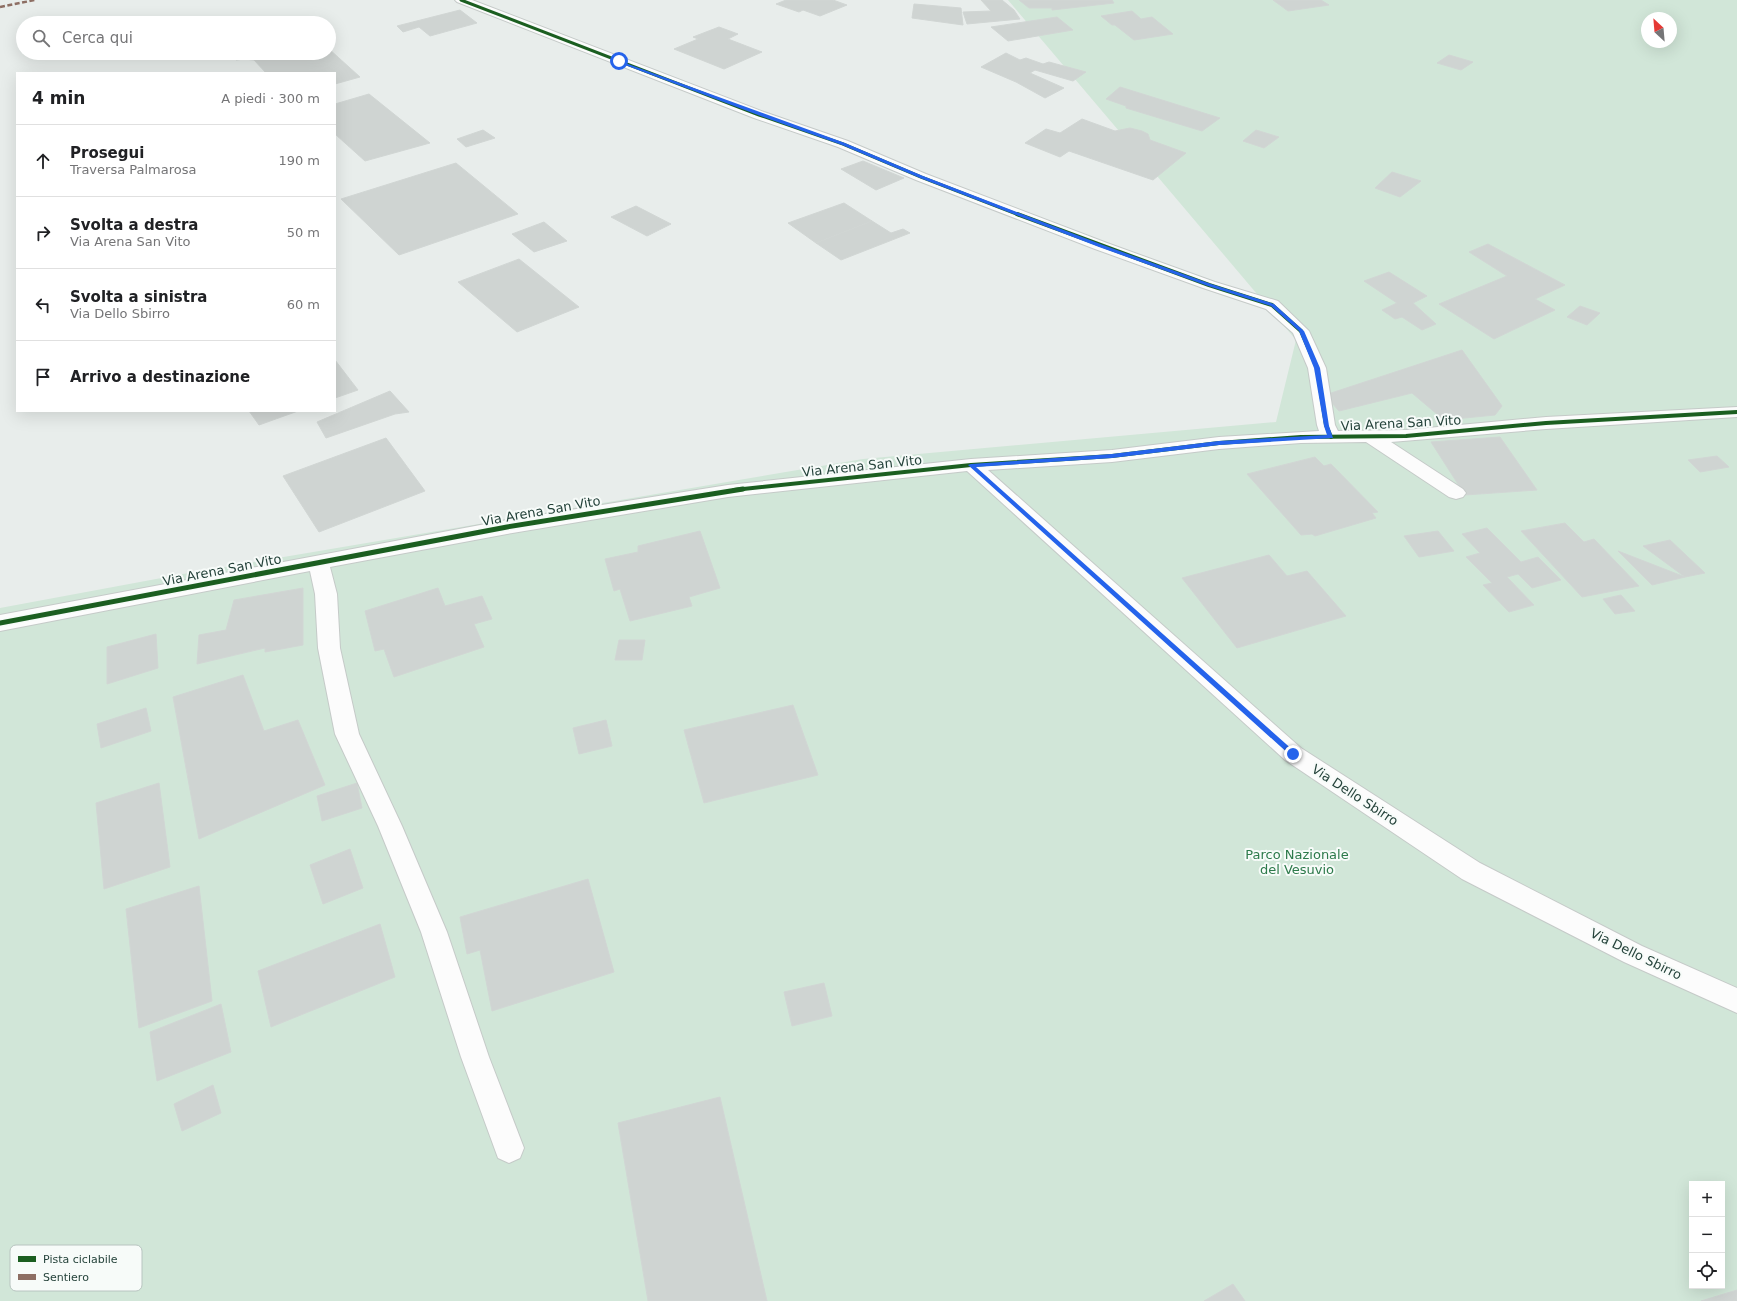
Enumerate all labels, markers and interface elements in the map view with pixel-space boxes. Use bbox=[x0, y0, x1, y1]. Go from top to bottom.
north arrow bbox=[1641, 12, 1677, 48]
search box bbox=[16, 16, 336, 60]
icon: search bbox=[30, 27, 52, 49]
text: Cerca qui bbox=[62, 29, 133, 47]
route start bbox=[610, 52, 628, 70]
text: 4 min bbox=[32, 88, 85, 108]
text: A piedi · 300 m bbox=[221, 91, 320, 106]
text: Prosegui bbox=[70, 144, 144, 162]
icon: ahead bbox=[32, 150, 54, 172]
text: 190 m bbox=[278, 153, 320, 168]
text: Traversa Palmarosa bbox=[70, 162, 196, 177]
text: Svolta a destra bbox=[70, 216, 198, 234]
icon: right bbox=[32, 222, 54, 244]
text: 50 m bbox=[287, 225, 320, 240]
text: Via Arena San Vito bbox=[70, 234, 190, 249]
text: Svolta a sinistra bbox=[70, 288, 207, 306]
icon: left bbox=[32, 294, 54, 316]
text: 60 m bbox=[287, 297, 320, 312]
text: Via Dello Sbirro bbox=[70, 306, 170, 321]
icon: arrive bbox=[32, 366, 54, 388]
text: Arrivo a destinazione bbox=[70, 368, 250, 386]
street label: Via Arena San Vito bbox=[1340, 412, 1462, 434]
street label: Via Arena San Vito bbox=[801, 452, 923, 480]
street label: Via Arena San Vito bbox=[480, 493, 602, 529]
street label: Via Arena San Vito bbox=[161, 551, 283, 589]
route end bbox=[1284, 745, 1302, 763]
street label: Via Dello Sbirro bbox=[1309, 762, 1401, 829]
park label: Parco Nazionale del Vesuvio bbox=[1245, 847, 1349, 877]
street label: Via Dello Sbirro bbox=[1588, 925, 1684, 983]
map controls bbox=[1689, 1181, 1725, 1289]
button: + bbox=[1689, 1181, 1725, 1217]
button: − bbox=[1689, 1217, 1725, 1253]
legend bbox=[10, 1245, 142, 1291]
text: Pista ciclabile bbox=[43, 1253, 118, 1266]
button: locate bbox=[1689, 1253, 1725, 1289]
text: Sentiero bbox=[43, 1271, 89, 1284]

